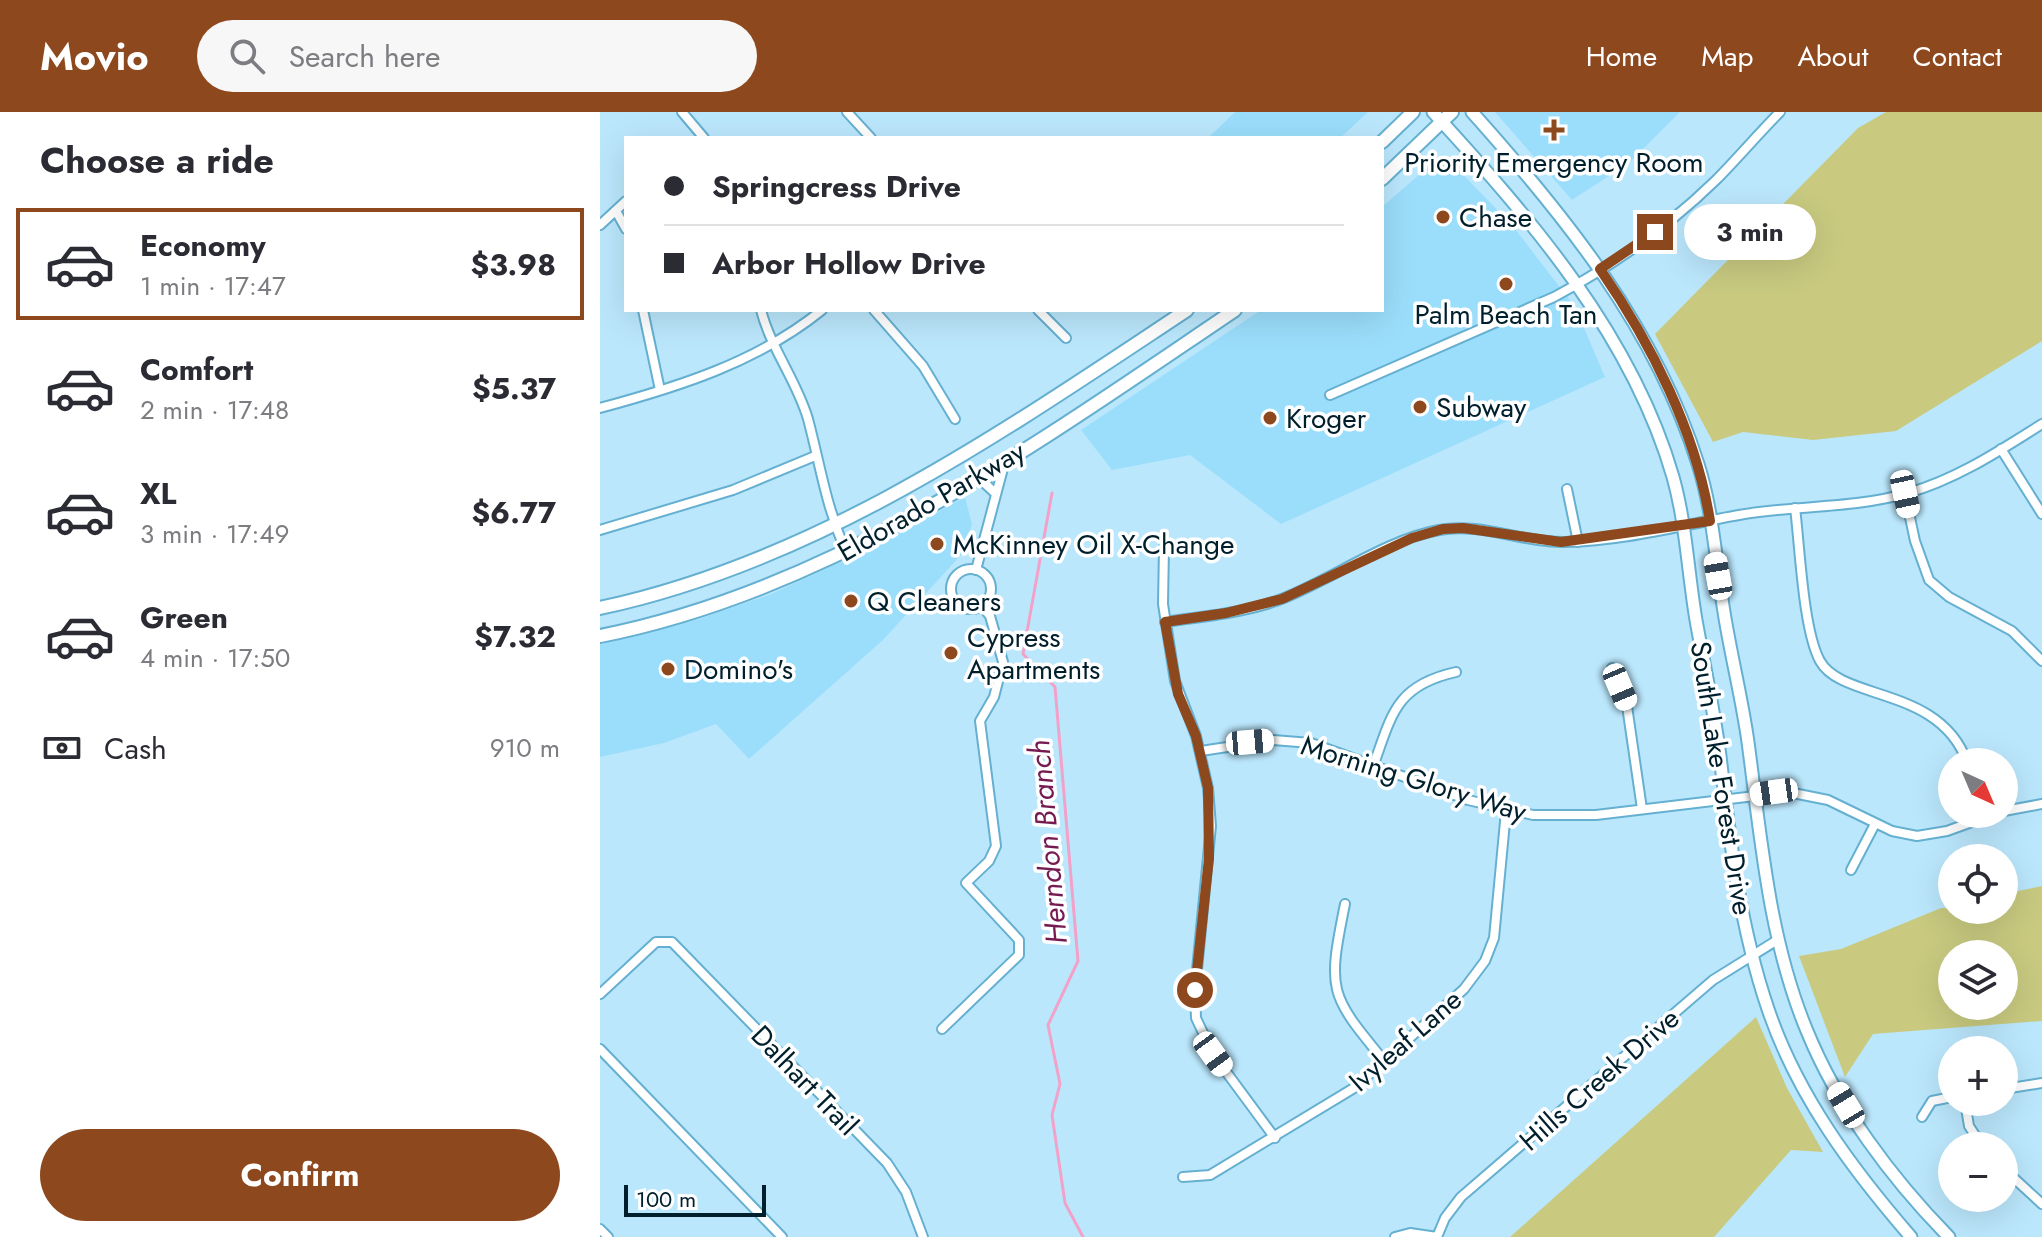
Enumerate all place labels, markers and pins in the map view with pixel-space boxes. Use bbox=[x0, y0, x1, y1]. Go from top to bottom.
marker: Priority Emergency Room bbox=[1543, 119, 1565, 141]
place label: Priority Emergency Room bbox=[1404, 142, 1704, 183]
place label: Chase bbox=[1459, 197, 1532, 238]
marker: Chase bbox=[1434, 208, 1452, 226]
marker: Palm Beach Tan bbox=[1497, 275, 1515, 293]
place label: Palm Beach Tan bbox=[1414, 294, 1598, 335]
place label: Subway bbox=[1436, 387, 1527, 428]
place label: Kroger bbox=[1286, 398, 1367, 439]
marker: Subway bbox=[1411, 398, 1429, 416]
marker: Kroger bbox=[1261, 409, 1279, 427]
place label: McKinney Oil X-Change bbox=[953, 524, 1234, 565]
marker: McKinney Oil X-Change bbox=[928, 535, 946, 553]
place label: Q Cleaners bbox=[867, 581, 1001, 622]
marker: Q Cleaners bbox=[842, 592, 860, 610]
place label: Cypress Apartments bbox=[967, 617, 1100, 690]
marker: Cypress Apartments bbox=[942, 644, 960, 662]
place label: Domino's bbox=[684, 649, 793, 690]
marker: Domino's bbox=[659, 660, 677, 678]

